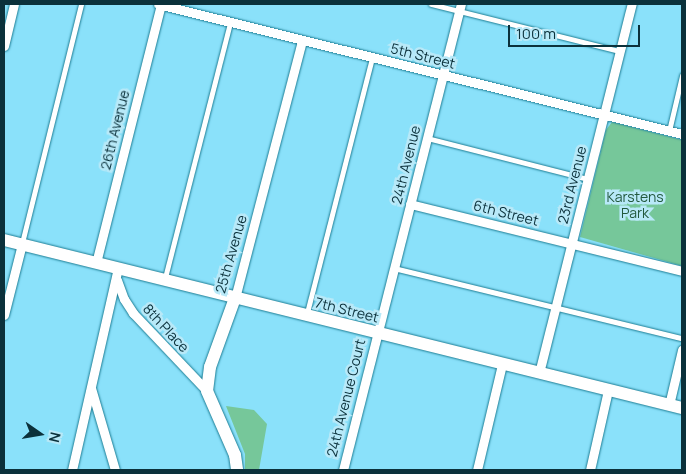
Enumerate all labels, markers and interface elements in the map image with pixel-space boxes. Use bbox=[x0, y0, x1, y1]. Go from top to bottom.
scale bar bbox=[511, 15, 644, 47]
text: 100 m bbox=[516, 23, 556, 44]
street label: 5th Street bbox=[389, 40, 457, 72]
street label: 26th Avenue bbox=[97, 89, 133, 171]
street label: 24th Avenue bbox=[388, 124, 424, 206]
street label: 23rd Avenue bbox=[554, 144, 590, 226]
park label: Karstens Park bbox=[606, 189, 664, 222]
street label: 6th Street bbox=[472, 197, 540, 229]
street label: 25th Avenue bbox=[212, 213, 250, 295]
street label: 7th Street bbox=[313, 294, 381, 326]
street label: 8th Place bbox=[139, 300, 193, 356]
street label: 24th Avenue Court bbox=[323, 337, 369, 459]
north arrow bbox=[15, 409, 65, 459]
text: N bbox=[45, 430, 65, 445]

